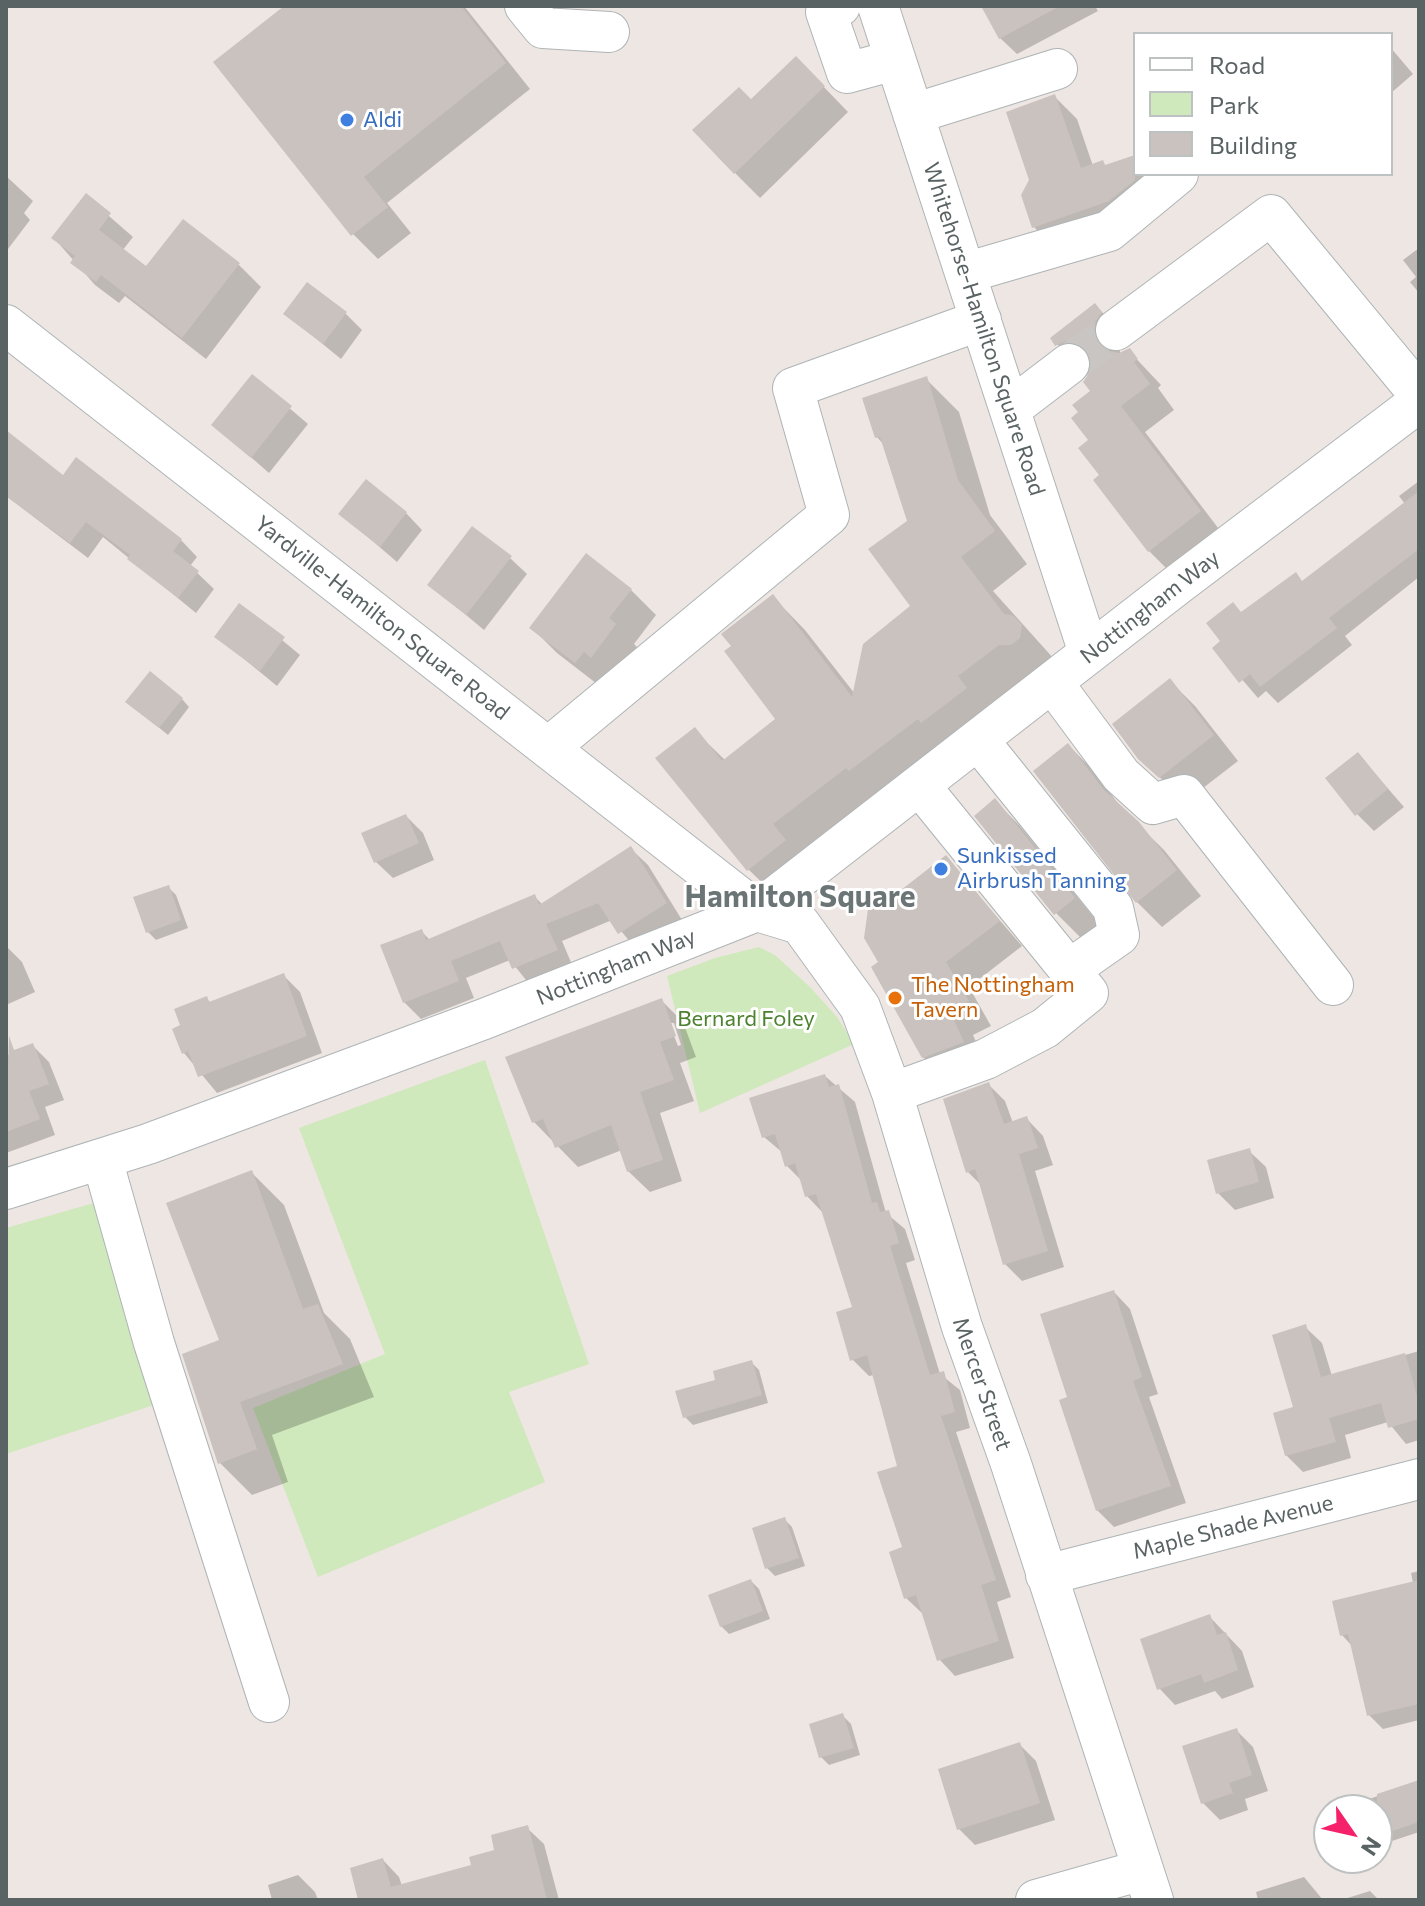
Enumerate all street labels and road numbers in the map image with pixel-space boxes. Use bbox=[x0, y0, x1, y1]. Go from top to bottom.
street label: Whitehorse-Hamilton Square Road bbox=[918, 159, 1050, 499]
street label: Yardville-Hamilton Square Road bbox=[249, 510, 515, 726]
street label: Nottingham Way bbox=[1075, 545, 1225, 669]
street label: Nottingham Way bbox=[533, 923, 699, 1011]
street label: Mercer Street bbox=[947, 1314, 1017, 1454]
street label: Maple Shade Avenue bbox=[1130, 1489, 1336, 1565]

